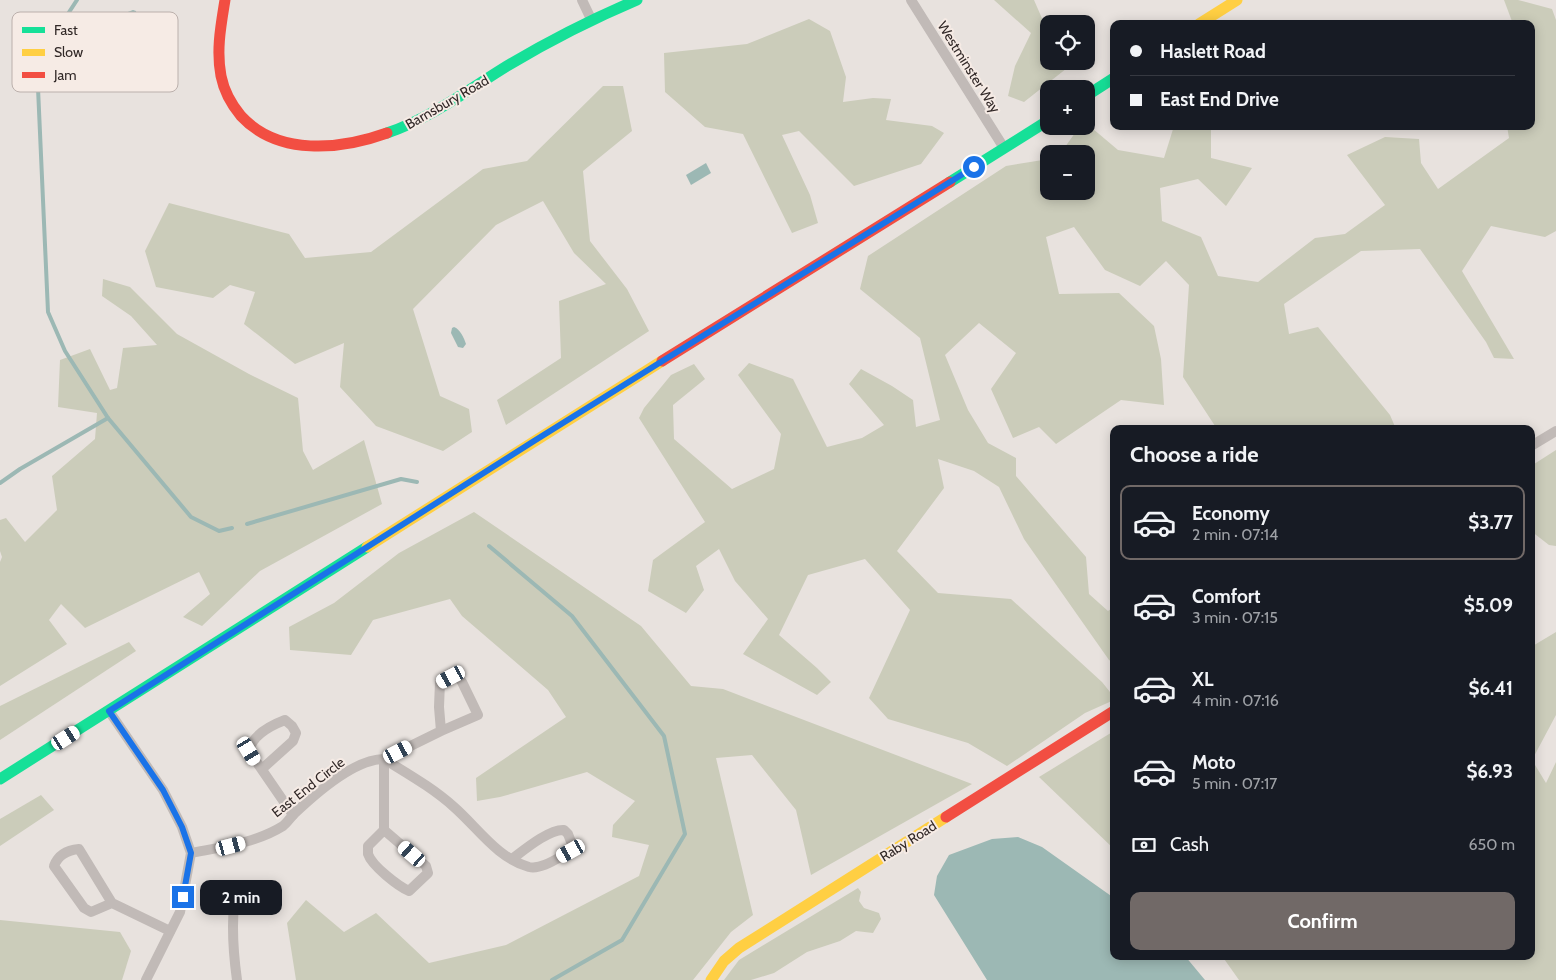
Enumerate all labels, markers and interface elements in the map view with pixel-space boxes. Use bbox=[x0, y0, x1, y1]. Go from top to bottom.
legend bbox=[12, 12, 178, 92]
map controls bbox=[1040, 15, 1095, 200]
button: locate bbox=[1040, 15, 1095, 70]
street label: Westminster Way bbox=[934, 18, 1004, 116]
text: Fast bbox=[54, 21, 78, 39]
text: Haslett Road bbox=[1160, 40, 1266, 63]
text: Slow bbox=[54, 43, 83, 61]
text: Jam bbox=[53, 66, 76, 84]
street label: Barnsbury Road bbox=[402, 71, 492, 133]
button: + bbox=[1040, 80, 1095, 135]
text: East End Drive bbox=[1160, 88, 1279, 111]
button: − bbox=[1040, 145, 1095, 200]
route start bbox=[963, 156, 985, 178]
text: Choose a ride bbox=[1130, 441, 1259, 468]
icon: car bbox=[1132, 500, 1177, 545]
text: Economy bbox=[1192, 502, 1270, 525]
text: $3.77 bbox=[1468, 511, 1513, 534]
text: 2 min · 07:14 bbox=[1192, 525, 1278, 544]
icon: car bbox=[1132, 583, 1177, 628]
text: Comfort bbox=[1192, 585, 1261, 608]
text: $5.09 bbox=[1464, 594, 1513, 617]
text: 3 min · 07:15 bbox=[1192, 608, 1278, 627]
car bbox=[434, 663, 467, 691]
icon: car bbox=[1132, 666, 1177, 711]
text: XL bbox=[1192, 668, 1213, 691]
text: $6.41 bbox=[1468, 677, 1513, 700]
text: 4 min · 07:16 bbox=[1192, 691, 1279, 710]
car bbox=[49, 724, 82, 752]
car bbox=[234, 734, 263, 768]
car bbox=[381, 739, 414, 765]
icon: car bbox=[1132, 749, 1177, 794]
text: Moto bbox=[1192, 751, 1236, 774]
street label: East End Circle bbox=[268, 753, 348, 821]
text: $6.93 bbox=[1466, 760, 1513, 783]
text: 5 min · 07:17 bbox=[1192, 774, 1277, 793]
street label: Raby Road bbox=[876, 817, 940, 865]
icon: cash bbox=[1130, 831, 1158, 859]
text: Cash bbox=[1170, 833, 1209, 856]
car bbox=[214, 835, 247, 857]
text: 650 m bbox=[1468, 835, 1515, 854]
car bbox=[554, 837, 587, 865]
car bbox=[395, 838, 428, 870]
callout: 2 min bbox=[200, 880, 283, 914]
route end bbox=[172, 886, 194, 908]
text: 2 min bbox=[222, 888, 260, 907]
button: Confirm bbox=[1130, 892, 1515, 950]

